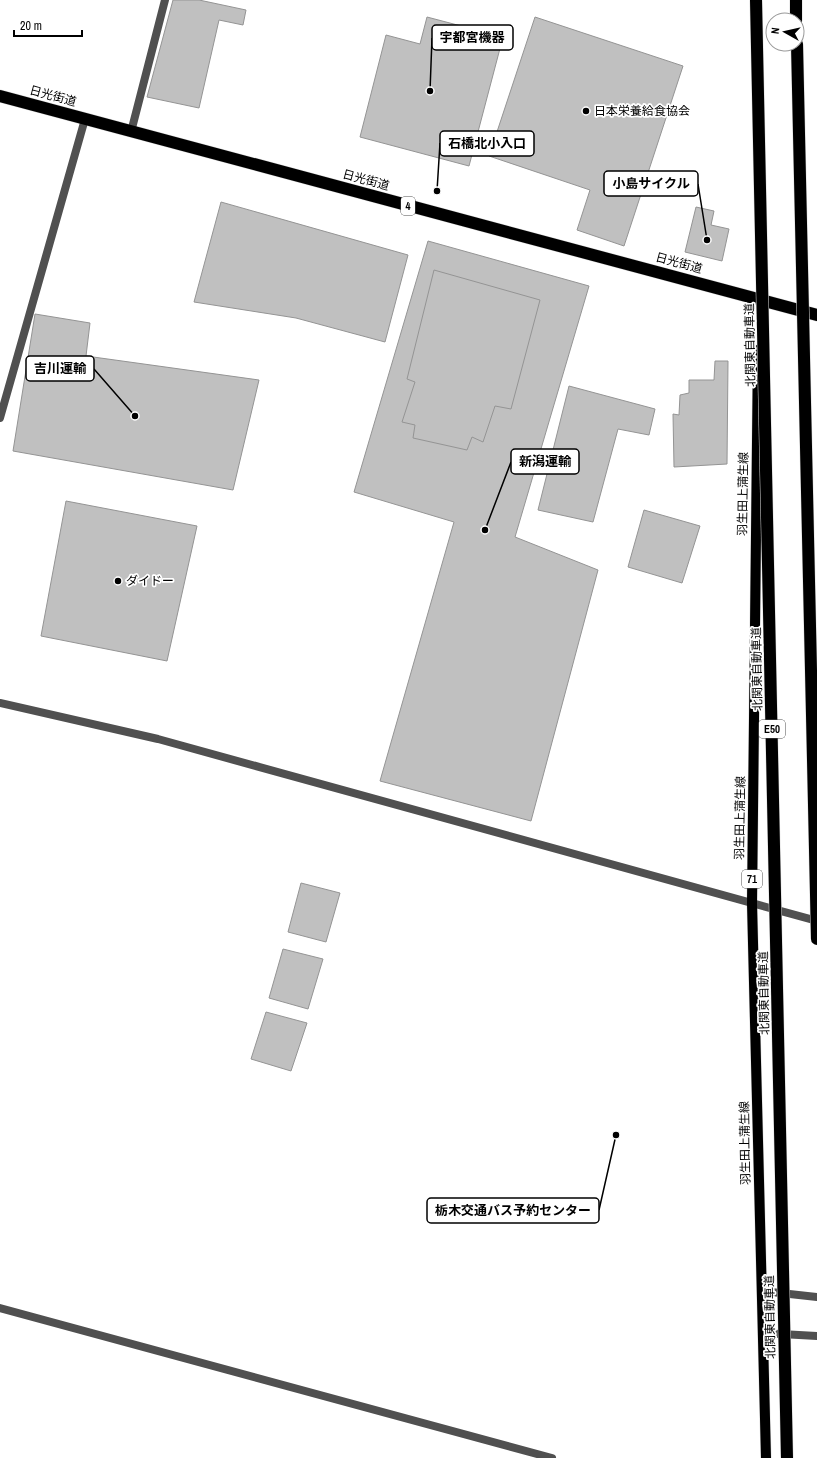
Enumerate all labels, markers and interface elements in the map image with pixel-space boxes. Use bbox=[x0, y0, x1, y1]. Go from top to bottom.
scale bar bbox=[14, 12, 82, 38]
north arrow bbox=[765, 12, 805, 52]
text: 20 m bbox=[20, 18, 42, 34]
callout: 宇都宮機器 bbox=[432, 25, 513, 50]
text: N bbox=[768, 26, 782, 35]
text: 宇都宮機器 bbox=[439, 29, 505, 46]
street label: 日光街道 bbox=[28, 82, 78, 110]
place label: 日本栄養給食協会 bbox=[594, 103, 690, 119]
marker: 日本栄養給食協会 bbox=[581, 106, 591, 116]
callout: 石橋北小入口 bbox=[440, 131, 534, 156]
text: 石橋北小入口 bbox=[448, 135, 526, 152]
street label: 日光街道 bbox=[341, 166, 391, 194]
callout: 小島サイクル bbox=[604, 171, 698, 196]
text: 小島サイクル bbox=[612, 175, 690, 192]
road number: 4 bbox=[401, 197, 415, 215]
street label: 日光街道 bbox=[654, 249, 704, 277]
street label: 北関東自動車道 bbox=[741, 303, 759, 387]
callout: 吉川運輸 bbox=[26, 356, 94, 381]
text: 吉川運輸 bbox=[34, 360, 87, 377]
callout: 新潟運輸 bbox=[511, 449, 579, 474]
street label: 羽生田上蒲生線 bbox=[734, 452, 752, 536]
text: 新潟運輸 bbox=[519, 453, 572, 470]
place label: ダイドー bbox=[126, 573, 174, 589]
marker: ダイドー bbox=[113, 576, 123, 586]
street label: 北関東自動車道 bbox=[748, 627, 766, 711]
road number: E50 bbox=[759, 720, 785, 738]
street label: 羽生田上蒲生線 bbox=[731, 776, 749, 860]
road number: 71 bbox=[742, 870, 762, 888]
street label: 北関東自動車道 bbox=[755, 951, 773, 1035]
street label: 羽生田上蒲生線 bbox=[736, 1101, 754, 1185]
callout: 栃木交通バス予約センター bbox=[427, 1198, 599, 1223]
text: 栃木交通バス予約センター bbox=[435, 1202, 591, 1219]
street label: 北関東自動車道 bbox=[761, 1275, 779, 1359]

